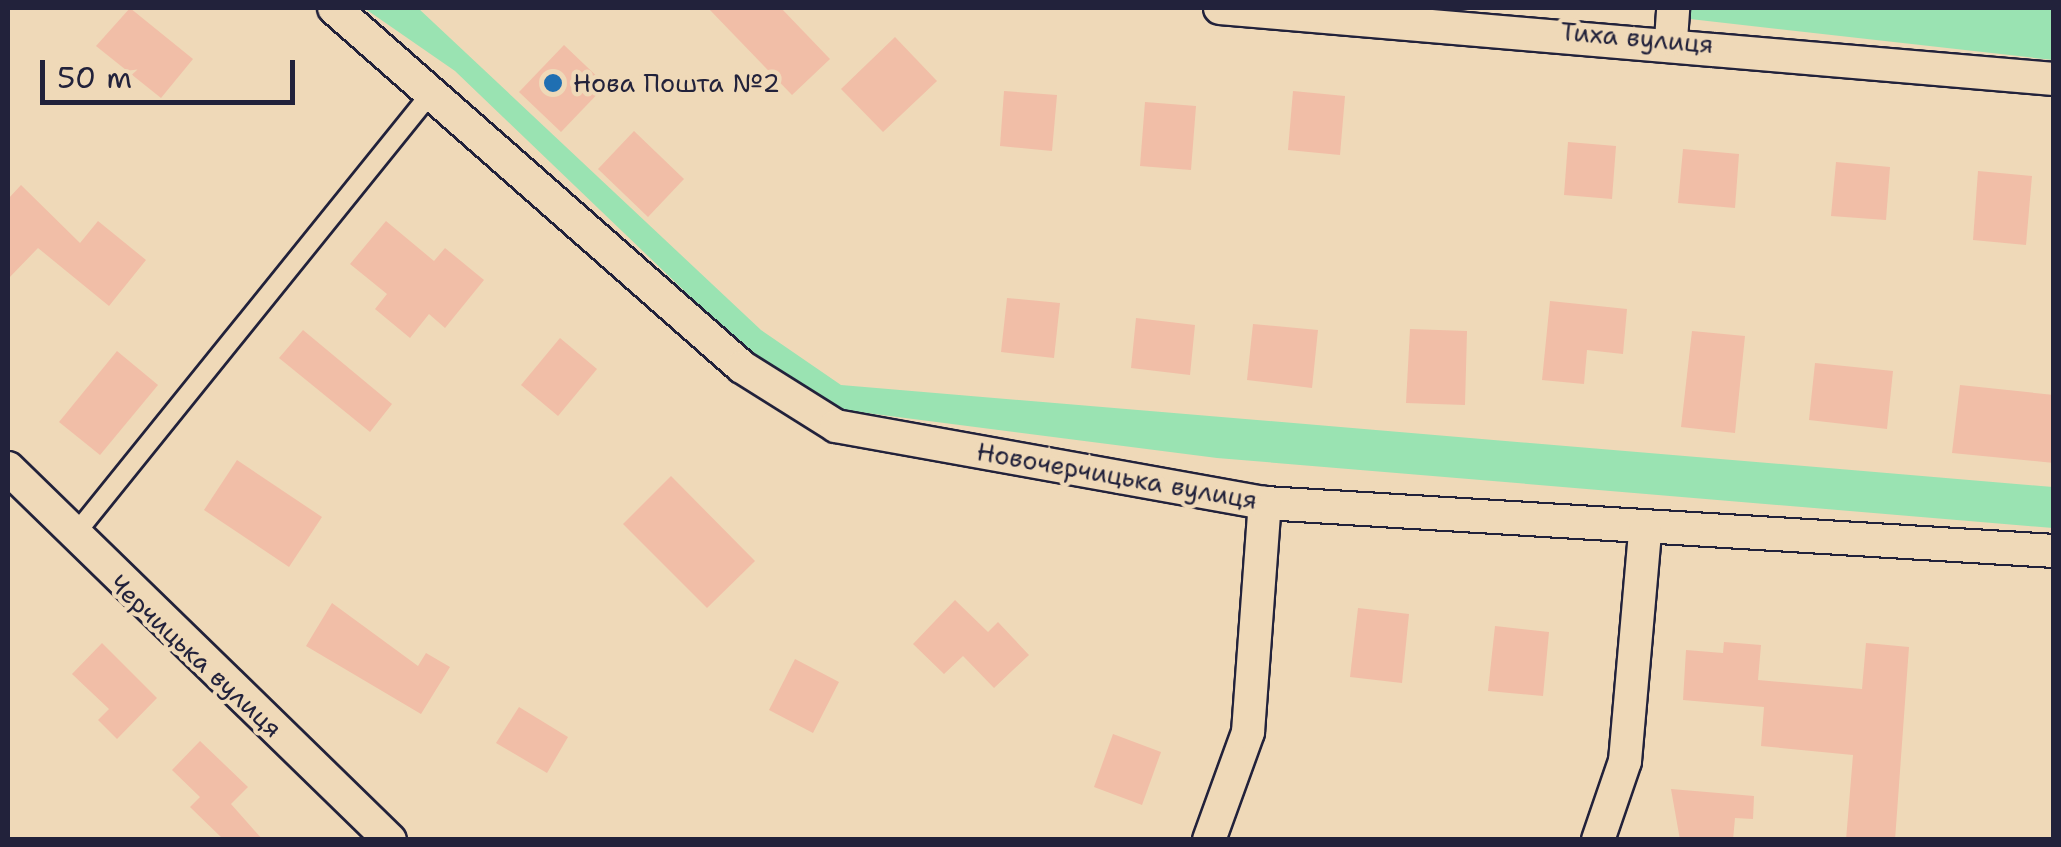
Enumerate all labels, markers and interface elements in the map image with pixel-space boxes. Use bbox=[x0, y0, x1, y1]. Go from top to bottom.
street label: Тиха вулиця bbox=[1559, 16, 1715, 60]
scale bar bbox=[45, 40, 300, 102]
text: 50 m bbox=[57, 57, 132, 98]
place label: Нова Пошта №2 bbox=[573, 68, 780, 98]
marker: Нова Пошта №2 bbox=[542, 72, 564, 94]
street label: Новочерчицька вулиця bbox=[974, 437, 1260, 515]
street label: Черчицька вулиця bbox=[104, 569, 288, 743]

